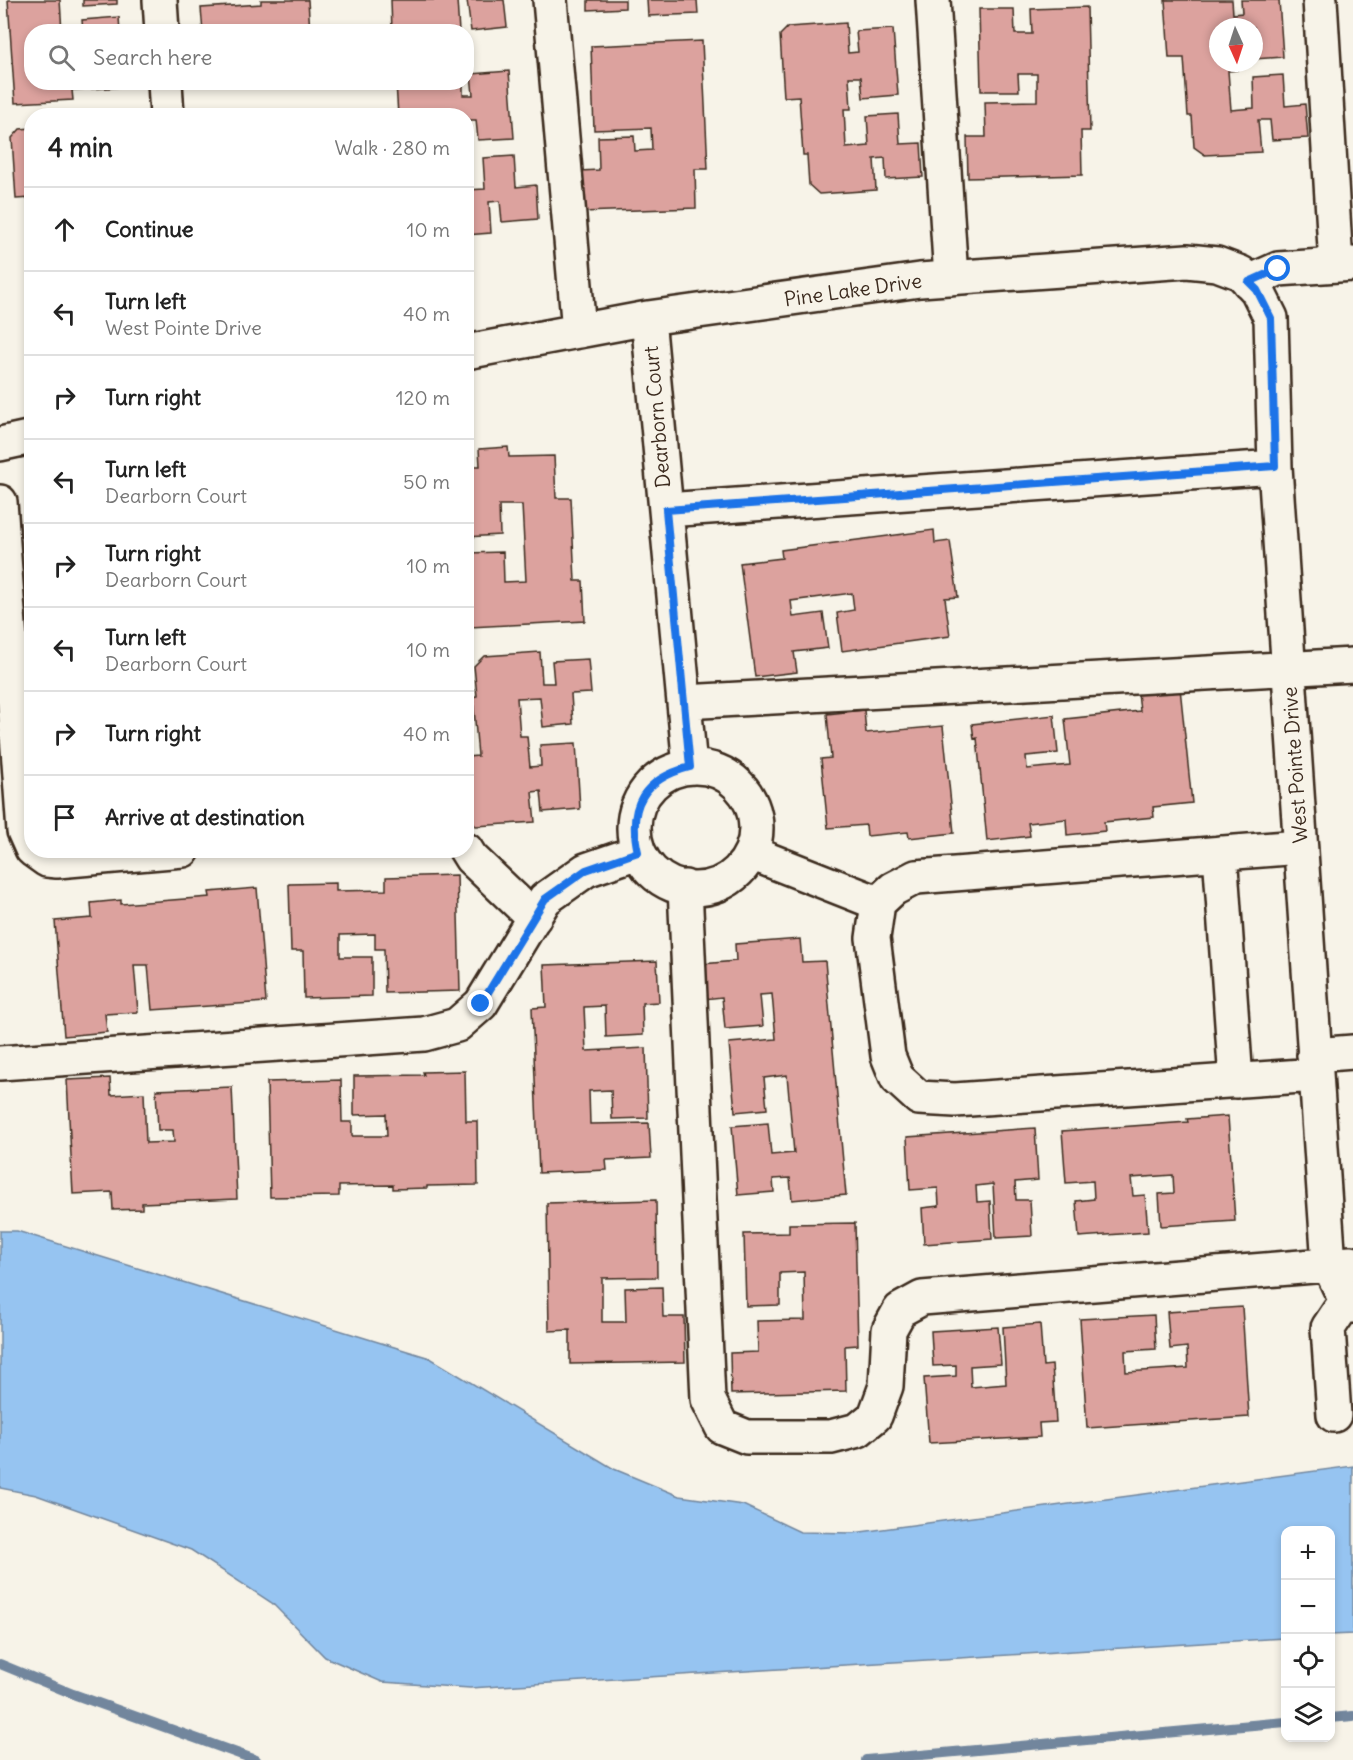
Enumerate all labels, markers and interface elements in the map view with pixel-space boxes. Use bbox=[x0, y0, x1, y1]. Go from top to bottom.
north arrow bbox=[1209, 18, 1263, 72]
search box bbox=[24, 24, 474, 90]
icon: search bbox=[45, 41, 78, 74]
text: Search here bbox=[93, 43, 212, 71]
text: 4 min bbox=[48, 131, 113, 164]
text: Walk · 280 m bbox=[334, 135, 450, 160]
icon: ahead bbox=[48, 213, 81, 246]
text: Continue bbox=[105, 215, 194, 243]
text: 10 m bbox=[407, 217, 450, 242]
route start bbox=[1264, 255, 1290, 281]
street label: Pine Lake Drive bbox=[783, 267, 923, 312]
text: Turn left bbox=[105, 287, 186, 315]
icon: left bbox=[48, 297, 81, 330]
text: 40 m bbox=[403, 301, 450, 326]
text: West Pointe Drive bbox=[105, 315, 262, 340]
street label: Dearborn Court bbox=[638, 345, 675, 489]
icon: right bbox=[48, 381, 81, 414]
text: Turn right bbox=[105, 383, 201, 411]
text: 120 m bbox=[396, 385, 450, 410]
text: Turn left bbox=[105, 455, 186, 483]
icon: left bbox=[48, 465, 81, 498]
text: 50 m bbox=[403, 469, 450, 494]
text: Dearborn Court bbox=[105, 483, 247, 508]
text: Turn right bbox=[105, 539, 201, 567]
icon: right bbox=[48, 549, 81, 582]
text: 10 m bbox=[407, 553, 450, 578]
text: Dearborn Court bbox=[105, 567, 247, 592]
text: Turn left bbox=[105, 623, 186, 651]
icon: left bbox=[48, 633, 81, 666]
text: 10 m bbox=[407, 637, 450, 662]
text: Dearborn Court bbox=[105, 651, 247, 676]
street label: West Pointe Drive bbox=[1277, 686, 1312, 844]
icon: right bbox=[48, 717, 81, 750]
text: Turn right bbox=[105, 719, 201, 747]
text: 40 m bbox=[403, 721, 450, 746]
icon: arrive bbox=[48, 801, 81, 834]
text: Arrive at destination bbox=[105, 803, 305, 831]
route end bbox=[467, 990, 493, 1016]
map controls bbox=[1281, 1526, 1335, 1742]
button: + bbox=[1281, 1526, 1335, 1580]
button: − bbox=[1281, 1580, 1335, 1634]
button: locate bbox=[1281, 1634, 1335, 1688]
button: layers bbox=[1281, 1688, 1335, 1742]

